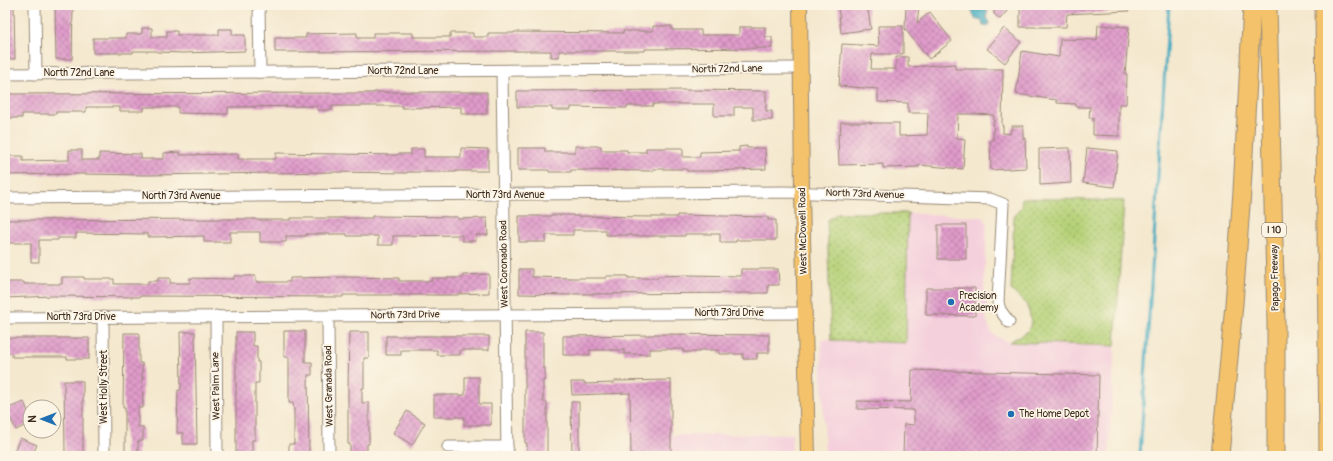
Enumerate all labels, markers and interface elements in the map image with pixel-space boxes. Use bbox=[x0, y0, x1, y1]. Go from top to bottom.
street label: North 72nd Lane bbox=[692, 62, 763, 76]
street label: North 72nd Lane bbox=[368, 65, 438, 77]
street label: North 72nd Lane bbox=[44, 67, 114, 79]
street label: West McDowell Road bbox=[796, 187, 810, 275]
street label: North 73rd Avenue bbox=[825, 187, 905, 201]
street label: North 73rd Avenue bbox=[466, 189, 544, 201]
street label: North 73rd Avenue bbox=[142, 190, 220, 202]
street label: West Coronado Road bbox=[497, 220, 511, 308]
road number: I 10 bbox=[1262, 223, 1286, 237]
street label: Papago Freeway bbox=[1268, 244, 1282, 311]
place label: Precision Academy bbox=[959, 290, 999, 314]
marker: Precision Academy bbox=[946, 297, 956, 307]
street label: North 73rd Drive bbox=[694, 307, 764, 319]
street label: North 73rd Drive bbox=[370, 308, 440, 322]
street label: North 73rd Drive bbox=[46, 311, 116, 323]
street label: West Granada Road bbox=[322, 345, 336, 427]
street label: West Holly Street bbox=[98, 349, 110, 424]
street label: West Palm Lane bbox=[209, 352, 223, 420]
north arrow bbox=[22, 399, 62, 439]
place label: The Home Depot bbox=[1019, 408, 1090, 420]
marker: The Home Depot bbox=[1006, 409, 1016, 419]
text: N bbox=[26, 415, 39, 423]

